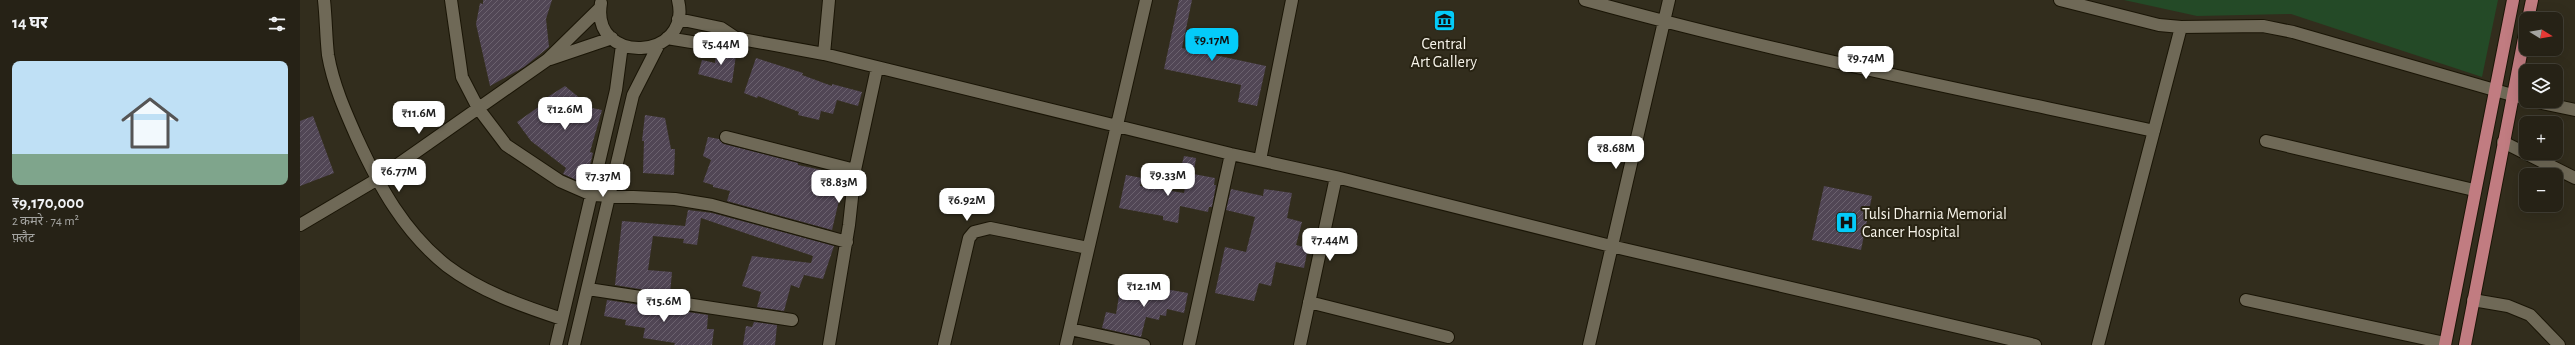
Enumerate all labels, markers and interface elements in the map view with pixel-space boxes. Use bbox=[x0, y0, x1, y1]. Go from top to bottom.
museum icon: Central Art Gallery bbox=[1431, 8, 1457, 34]
north arrow bbox=[2519, 12, 2563, 56]
map controls bbox=[2519, 12, 2563, 212]
icon: filters bbox=[266, 13, 288, 35]
text: 14 घर bbox=[12, 14, 48, 31]
pin: ₹9.17M bbox=[1179, 28, 1245, 62]
pin: ₹5.44M bbox=[688, 32, 754, 66]
text: ₹9.17M bbox=[1194, 34, 1230, 47]
place label: Central Art Gallery bbox=[1411, 36, 1477, 71]
text: ₹5.44M bbox=[702, 38, 740, 51]
pin: ₹9.74M bbox=[1833, 46, 1899, 80]
text: ₹9.74M bbox=[1847, 52, 1885, 65]
button: layers bbox=[2519, 64, 2563, 108]
icon: home bbox=[114, 87, 186, 159]
pin: ₹12.6M bbox=[532, 97, 598, 131]
pin: ₹11.6M bbox=[386, 101, 452, 135]
text: ₹12.6M bbox=[547, 103, 583, 116]
text: ₹11.6M bbox=[402, 107, 436, 120]
button: + bbox=[2519, 116, 2563, 160]
pin: ₹8.68M bbox=[1583, 136, 1649, 170]
text: ₹8.68M bbox=[1597, 142, 1635, 155]
pin: ₹6.77M bbox=[366, 159, 432, 193]
pin: ₹9.33M bbox=[1135, 163, 1201, 197]
pin: ₹7.37M bbox=[570, 164, 636, 198]
text: ₹6.77M bbox=[381, 165, 417, 178]
button: − bbox=[2519, 168, 2563, 212]
text: ₹9.33M bbox=[1150, 169, 1186, 182]
text: ₹7.37M bbox=[585, 170, 621, 183]
pin: ₹8.83M bbox=[806, 170, 872, 204]
text: ₹8.83M bbox=[820, 176, 858, 189]
pin: ₹6.92M bbox=[934, 188, 1000, 222]
text: ₹9,170,000 bbox=[12, 194, 84, 211]
text: ₹6.92M bbox=[948, 194, 986, 207]
place label: Tulsi Dharnia Memorial Cancer Hospital bbox=[1862, 206, 2007, 240]
hospital icon: Tulsi Dharnia Memorial Cancer Hospital bbox=[1833, 210, 1859, 236]
text: 2 कमरे · 74 m² bbox=[12, 215, 79, 228]
pin: ₹7.44M bbox=[1297, 228, 1363, 262]
text: फ़्लैट bbox=[12, 232, 35, 245]
text: ₹7.44M bbox=[1311, 234, 1349, 247]
pin: ₹12.1M bbox=[1111, 274, 1177, 308]
text: ₹12.1M bbox=[1127, 280, 1161, 293]
pin: ₹15.6M bbox=[631, 289, 697, 323]
text: ₹15.6M bbox=[646, 295, 682, 308]

